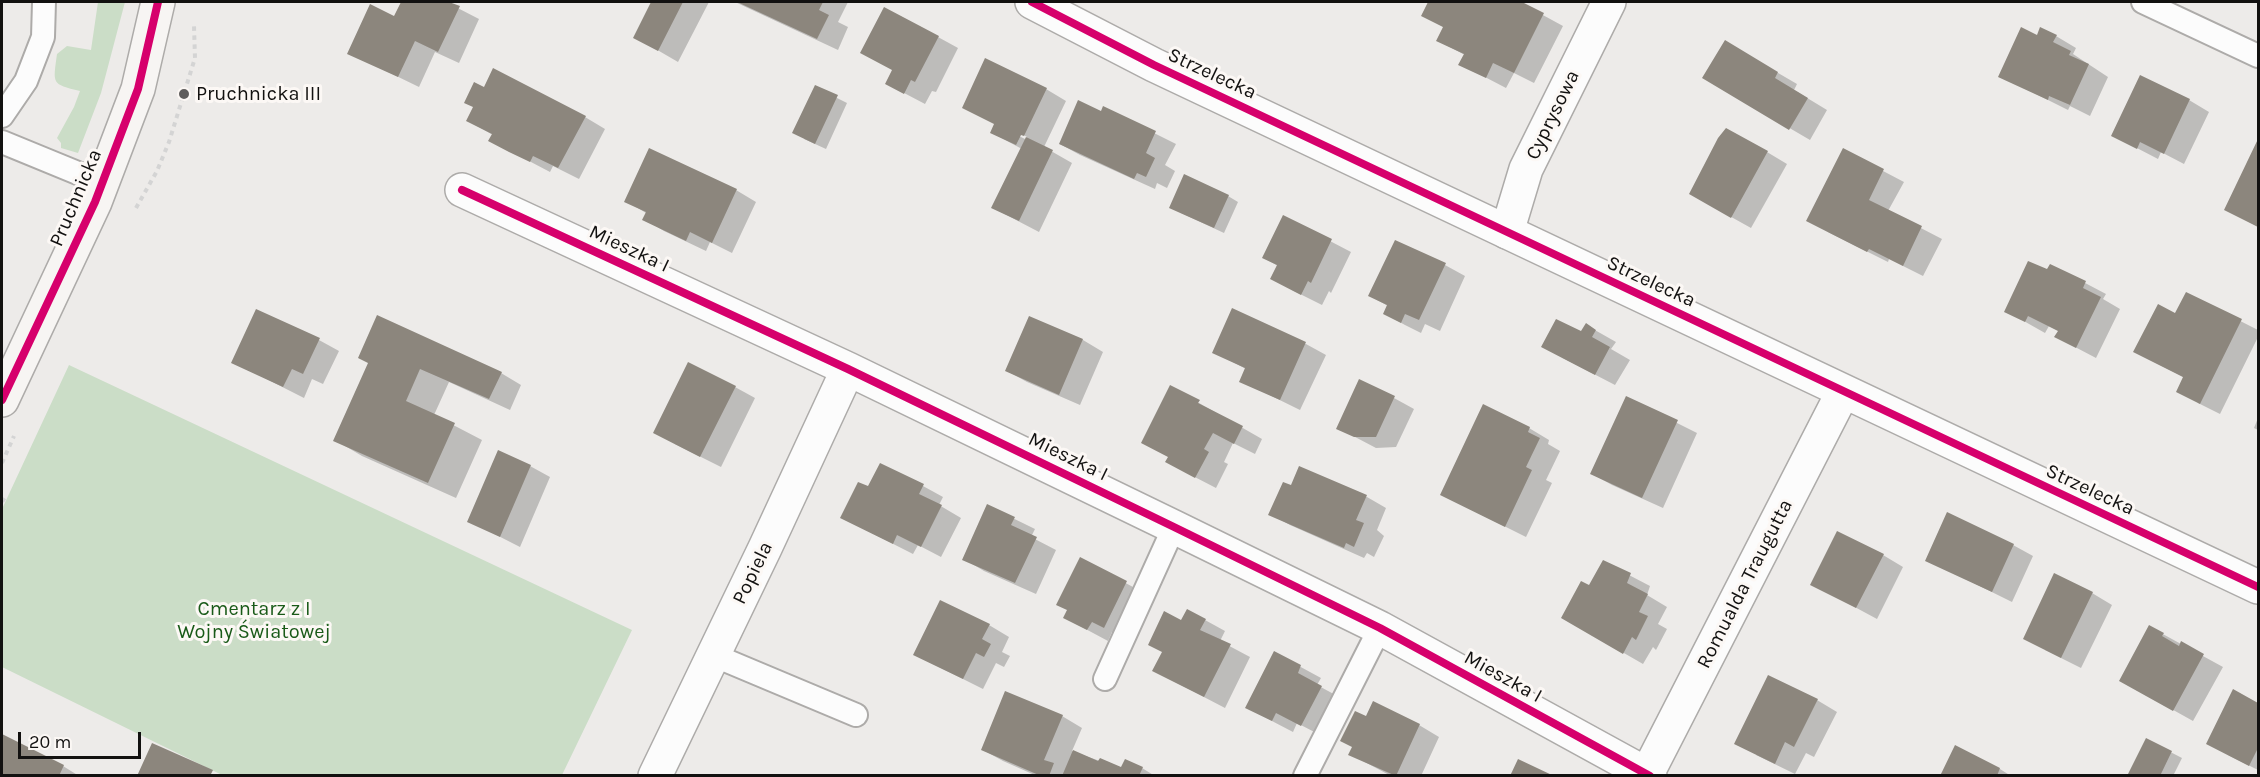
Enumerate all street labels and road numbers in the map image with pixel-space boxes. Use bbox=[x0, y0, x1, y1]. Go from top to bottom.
street label: Strzelecka bbox=[1164, 43, 1260, 105]
street label: Cyprysowa bbox=[1521, 66, 1585, 164]
street label: Pruchnicka bbox=[45, 146, 107, 250]
street label: Mieszka I bbox=[585, 220, 673, 278]
street label: Strzelecka bbox=[1603, 251, 1699, 313]
street label: Mieszka I bbox=[1024, 427, 1112, 487]
street label: Strzelecka bbox=[2042, 459, 2138, 521]
street label: Romualda Traugutta bbox=[1692, 495, 1798, 673]
street label: Popiela bbox=[728, 538, 778, 608]
street label: Mieszka I bbox=[1460, 646, 1546, 708]

